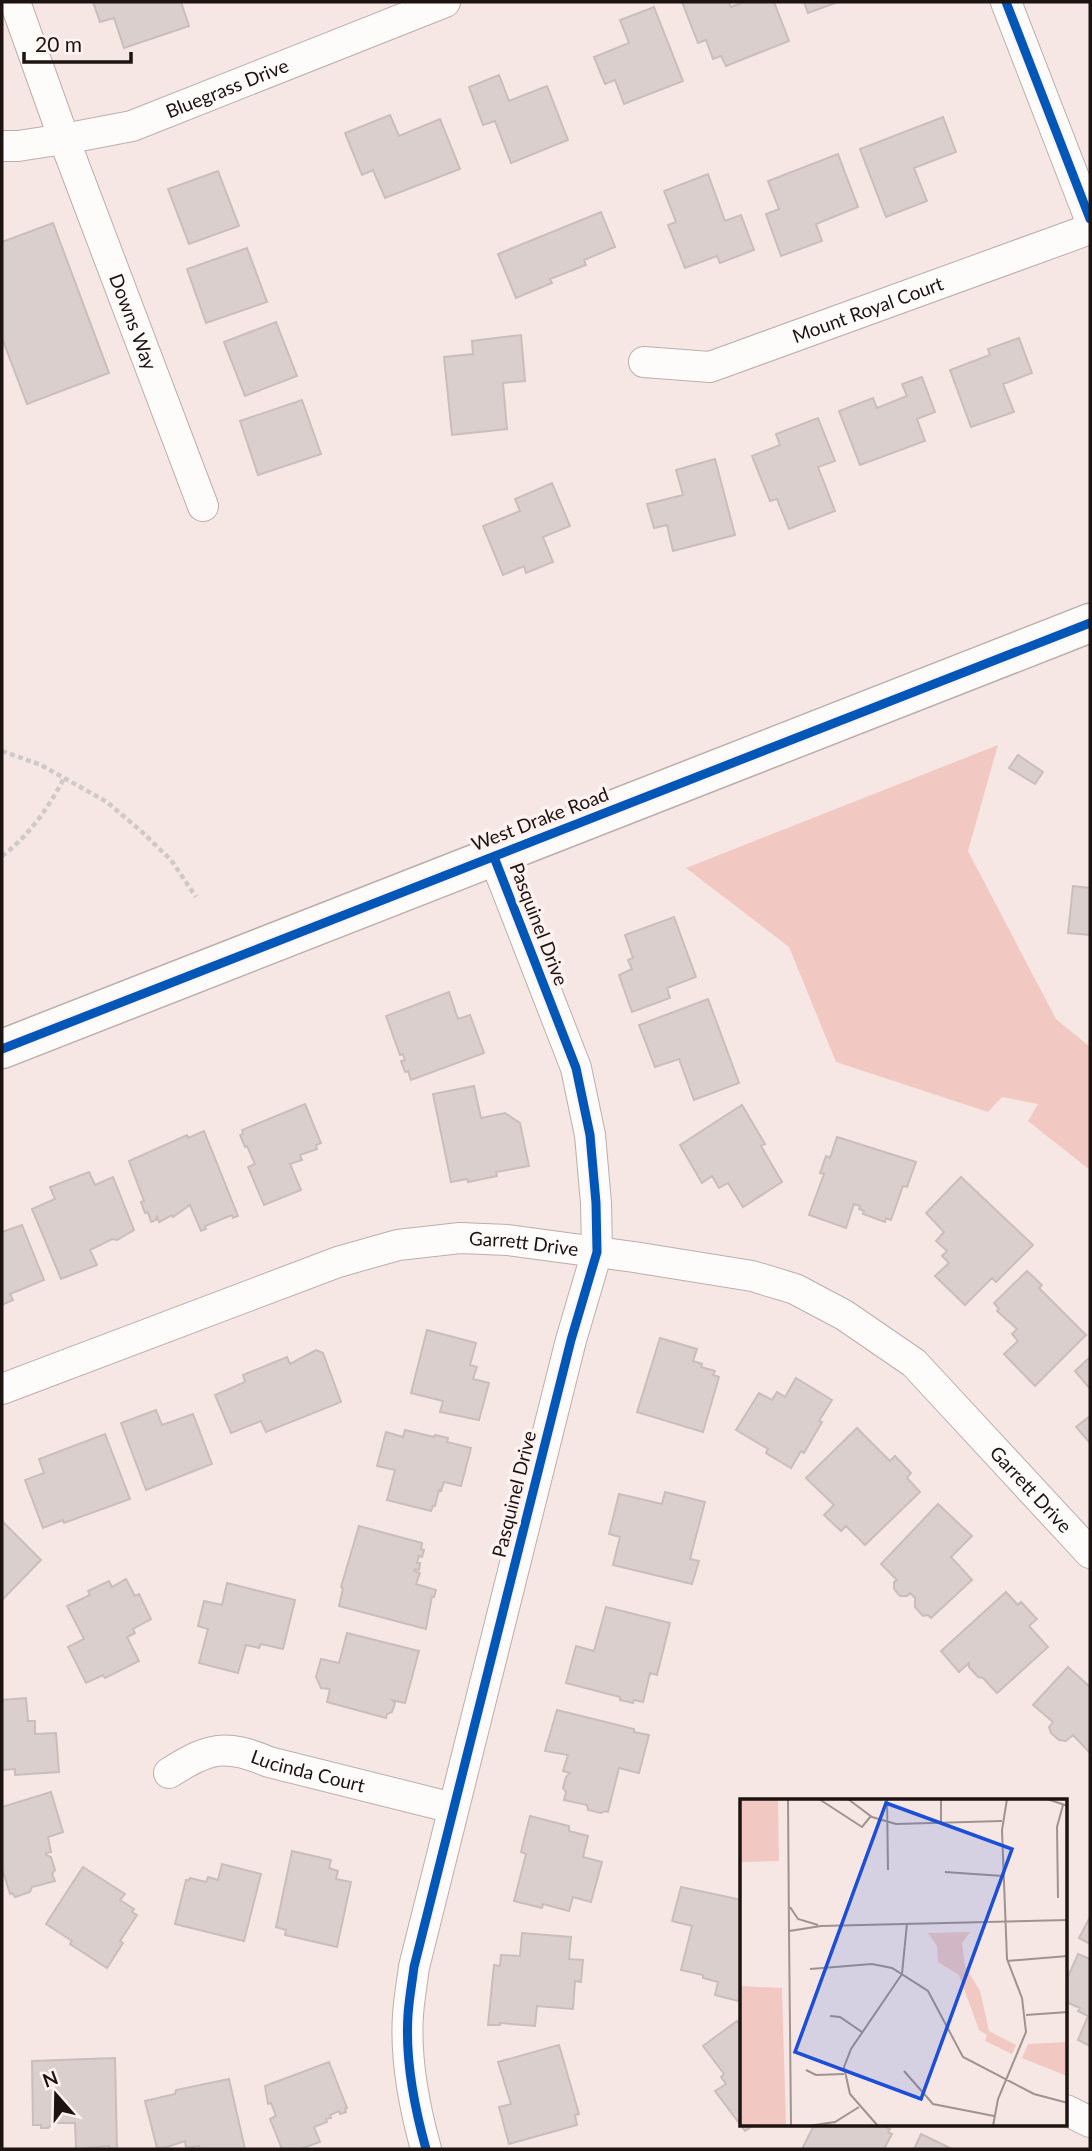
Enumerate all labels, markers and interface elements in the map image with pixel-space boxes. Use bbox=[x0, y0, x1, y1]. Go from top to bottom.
scale bar bbox=[24, 21, 131, 65]
text: 20 m bbox=[35, 31, 82, 56]
street label: Bluegrass Drive bbox=[162, 53, 292, 123]
street label: Downs Way bbox=[105, 270, 162, 373]
street label: Mount Royal Court bbox=[789, 271, 946, 347]
street label: West Drake Road bbox=[468, 782, 612, 855]
street label: Pasquinel Drive bbox=[505, 859, 573, 989]
street label: Garrett Drive bbox=[469, 1226, 580, 1260]
street label: Pasquinel Drive bbox=[487, 1428, 540, 1560]
street label: Garrett Drive bbox=[986, 1441, 1077, 1537]
street label: Lucinda Court bbox=[248, 1744, 368, 1797]
inset map bbox=[740, 1799, 1068, 2126]
north arrow bbox=[21, 2060, 91, 2130]
text: N bbox=[39, 2065, 61, 2092]

